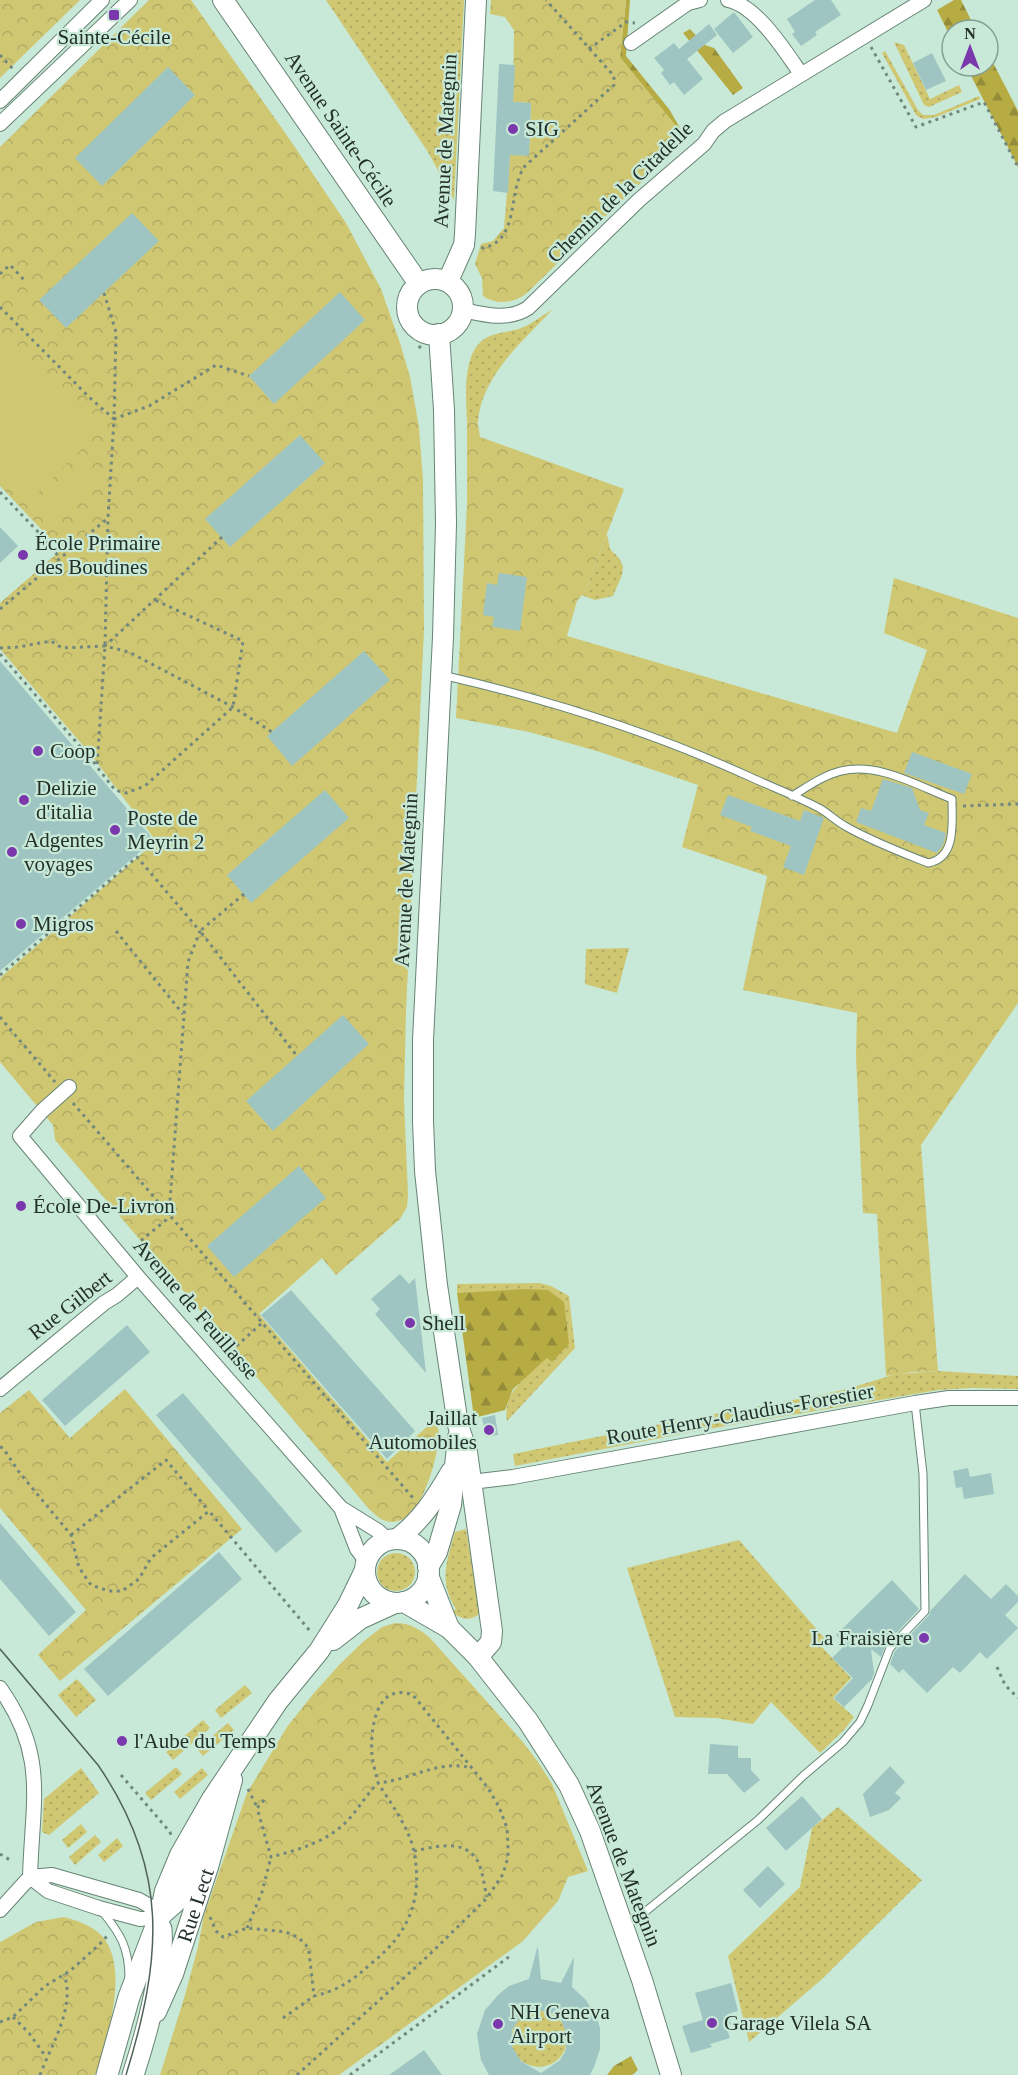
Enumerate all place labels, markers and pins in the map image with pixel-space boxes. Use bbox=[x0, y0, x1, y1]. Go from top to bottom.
marker: Sainte-Cécile bbox=[107, 8, 121, 22]
place label: Sainte-Cécile bbox=[57, 25, 171, 49]
place label: SIG bbox=[525, 117, 559, 141]
marker: SIG bbox=[506, 122, 520, 136]
place label: École Primaire des Boudines bbox=[35, 531, 160, 579]
marker: École Primaire des Boudines bbox=[16, 548, 30, 562]
place label: Coop bbox=[50, 739, 96, 763]
marker: Coop bbox=[31, 744, 45, 758]
place label: Delizie d'italia bbox=[36, 776, 97, 824]
marker: Delizie d'italia bbox=[17, 793, 31, 807]
place label: Poste de Meyrin 2 bbox=[127, 806, 205, 854]
marker: Poste de Meyrin 2 bbox=[108, 823, 122, 837]
place label: Adgentes voyages bbox=[24, 828, 103, 876]
marker: Adgentes voyages bbox=[5, 845, 19, 859]
place label: Migros bbox=[33, 912, 94, 936]
marker: Migros bbox=[14, 917, 28, 931]
place label: École De-Livron bbox=[33, 1194, 175, 1218]
marker: École De-Livron bbox=[14, 1199, 28, 1213]
place label: Shell bbox=[422, 1311, 465, 1335]
marker: Shell bbox=[403, 1316, 417, 1330]
place label: Jaillat Automobiles bbox=[369, 1406, 477, 1454]
marker: Jaillat Automobiles bbox=[482, 1423, 496, 1437]
place label: La Fraisière bbox=[811, 1626, 912, 1650]
marker: La Fraisière bbox=[917, 1631, 931, 1645]
place label: l'Aube du Temps bbox=[134, 1729, 276, 1753]
marker: l'Aube du Temps bbox=[115, 1734, 129, 1748]
place label: NH Geneva Airport bbox=[510, 2000, 610, 2048]
place label: Garage Vilela SA bbox=[724, 2011, 872, 2035]
marker: Garage Vilela SA bbox=[705, 2016, 719, 2030]
marker: NH Geneva Airport bbox=[491, 2017, 505, 2031]

